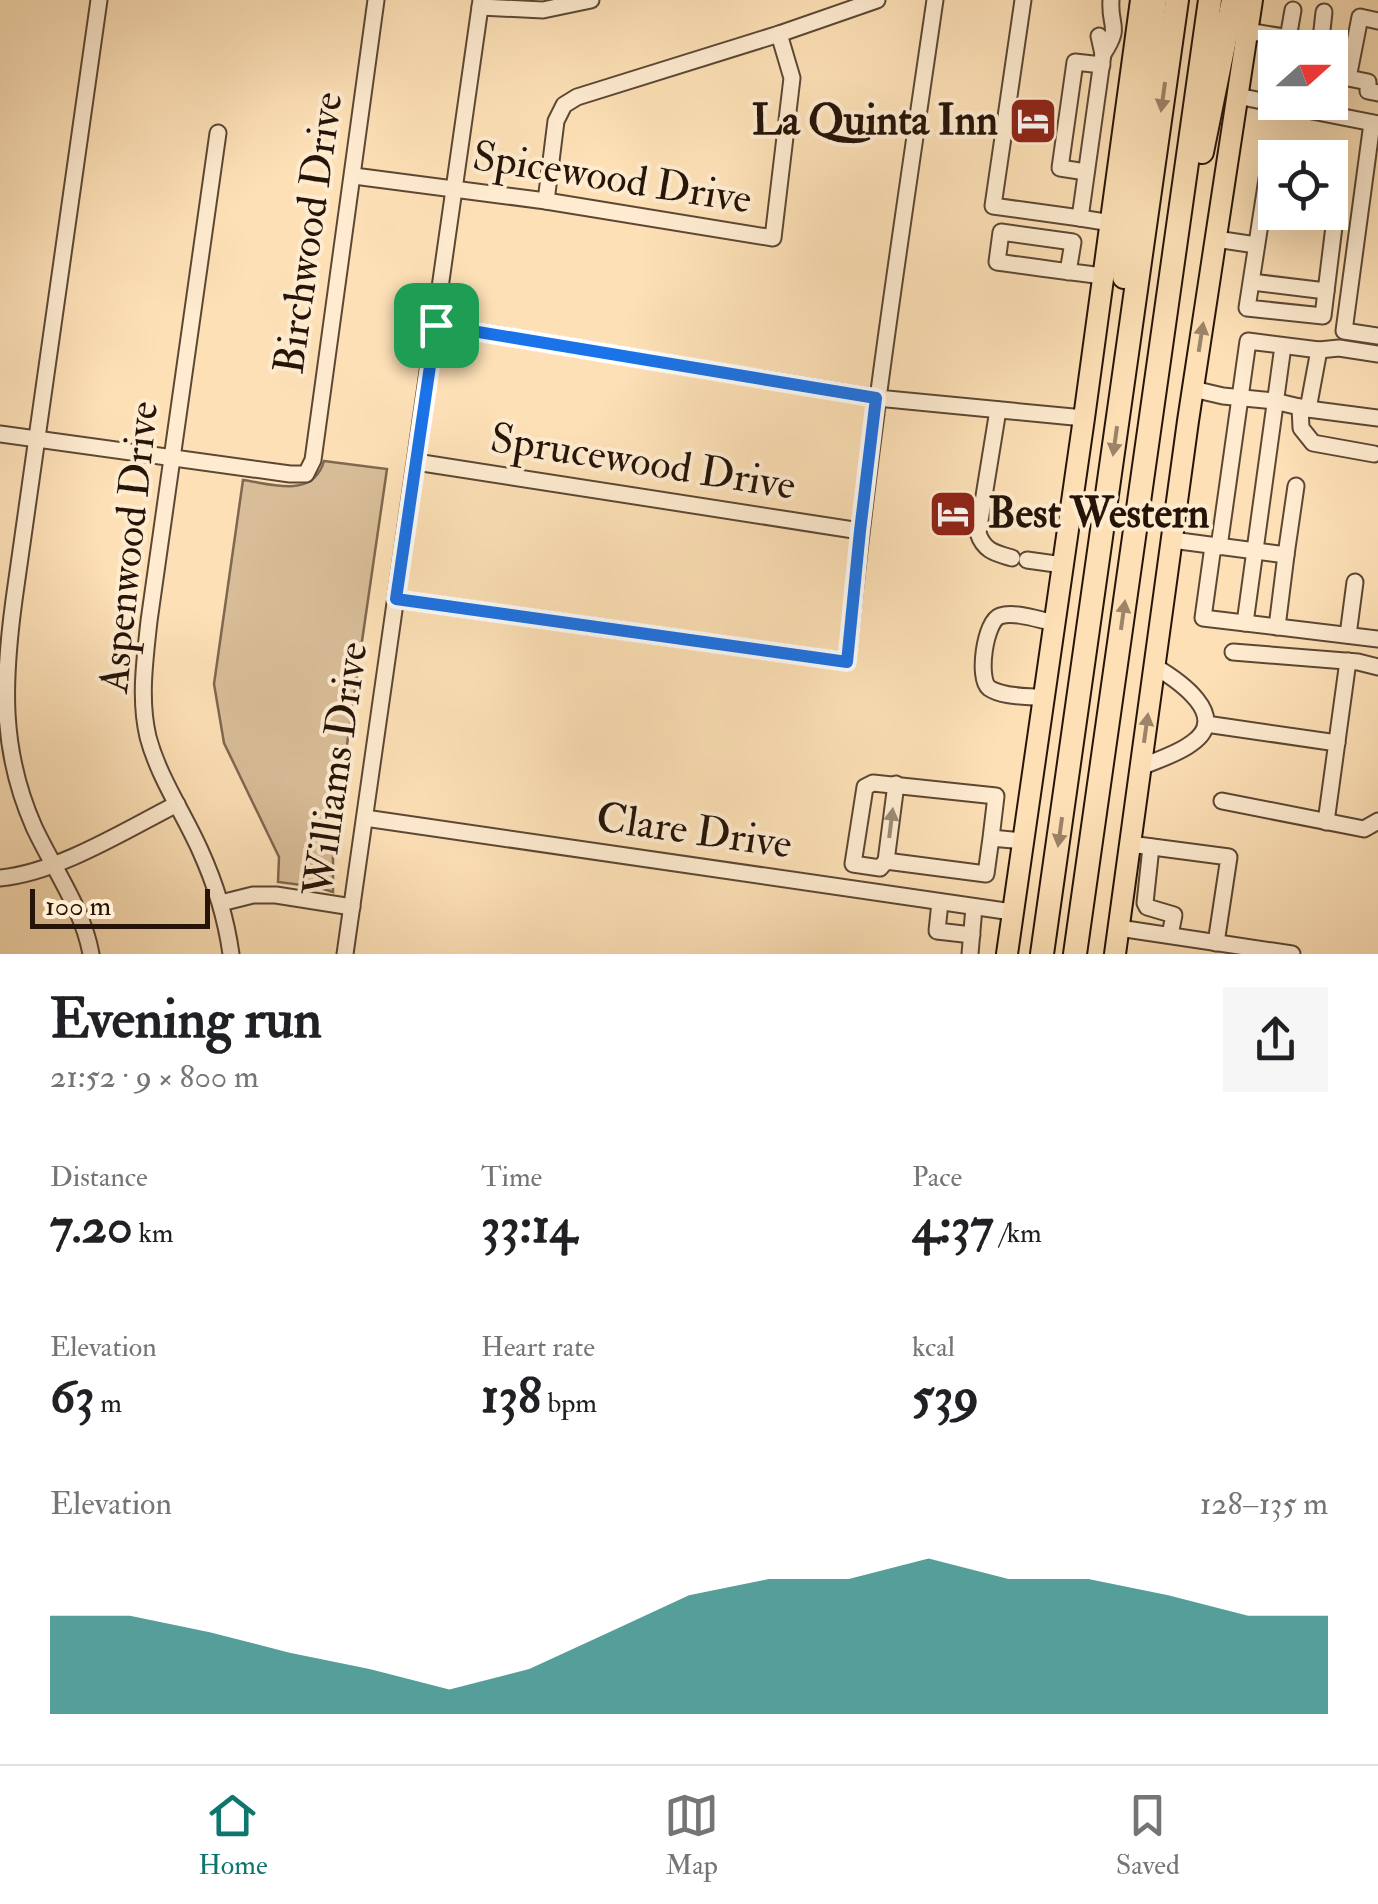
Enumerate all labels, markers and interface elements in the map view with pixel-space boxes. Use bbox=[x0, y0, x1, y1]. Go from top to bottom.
north arrow bbox=[1258, 30, 1348, 120]
map controls bbox=[1258, 30, 1348, 230]
one-way arrow bbox=[1155, 81, 1171, 113]
street label: Birchwood Drive bbox=[263, 89, 355, 377]
place label: La Quinta Inn bbox=[752, 95, 998, 147]
hotel icon: La Quinta Inn bbox=[1007, 95, 1059, 147]
street label: Spicewood Drive bbox=[469, 130, 755, 226]
button: locate bbox=[1258, 140, 1348, 230]
pin bbox=[394, 283, 479, 368]
icon: arrive bbox=[409, 298, 464, 353]
one-way arrow bbox=[1193, 320, 1209, 352]
street label: Aspenwood Drive bbox=[88, 399, 170, 696]
street label: Sprucewood Drive bbox=[487, 412, 799, 512]
one-way arrow bbox=[1107, 426, 1123, 458]
hotel icon: Best Western bbox=[927, 488, 979, 540]
place label: Best Western bbox=[988, 488, 1210, 540]
one-way arrow bbox=[1115, 599, 1131, 630]
street label: Williams Drive bbox=[292, 639, 380, 900]
one-way arrow bbox=[1138, 711, 1154, 743]
street label: Clare Drive bbox=[593, 792, 795, 870]
one-way arrow bbox=[883, 806, 899, 838]
one-way arrow bbox=[1051, 817, 1067, 849]
scale bar bbox=[30, 884, 210, 928]
text: 100 m bbox=[45, 889, 111, 924]
text: Evening run bbox=[50, 985, 322, 1054]
button: share bbox=[1223, 987, 1328, 1092]
text: 21:52 · 9 × 800 m bbox=[50, 1057, 259, 1097]
text: Distance bbox=[50, 1160, 148, 1195]
text: Time bbox=[481, 1160, 542, 1195]
text: Pace bbox=[912, 1160, 962, 1195]
text: 7.20 bbox=[50, 1195, 133, 1258]
text: 33:14 bbox=[481, 1195, 577, 1258]
text: 4:37 bbox=[912, 1195, 993, 1258]
text: km bbox=[133, 1216, 173, 1251]
text: /km bbox=[993, 1216, 1042, 1251]
text: Elevation bbox=[50, 1330, 157, 1365]
text: Heart rate bbox=[481, 1330, 595, 1365]
text: kcal bbox=[912, 1330, 955, 1365]
text: 63 bbox=[50, 1365, 94, 1428]
text: 138 bbox=[481, 1365, 542, 1428]
text: 539 bbox=[912, 1365, 979, 1428]
text: m bbox=[94, 1386, 122, 1421]
text: bpm bbox=[542, 1386, 597, 1421]
text: Elevation bbox=[50, 1484, 172, 1524]
text: 128–135 m bbox=[1200, 1484, 1328, 1524]
tab: Home bbox=[198, 1788, 268, 1883]
tab: Map bbox=[664, 1788, 719, 1883]
tab: Saved bbox=[1116, 1788, 1180, 1883]

